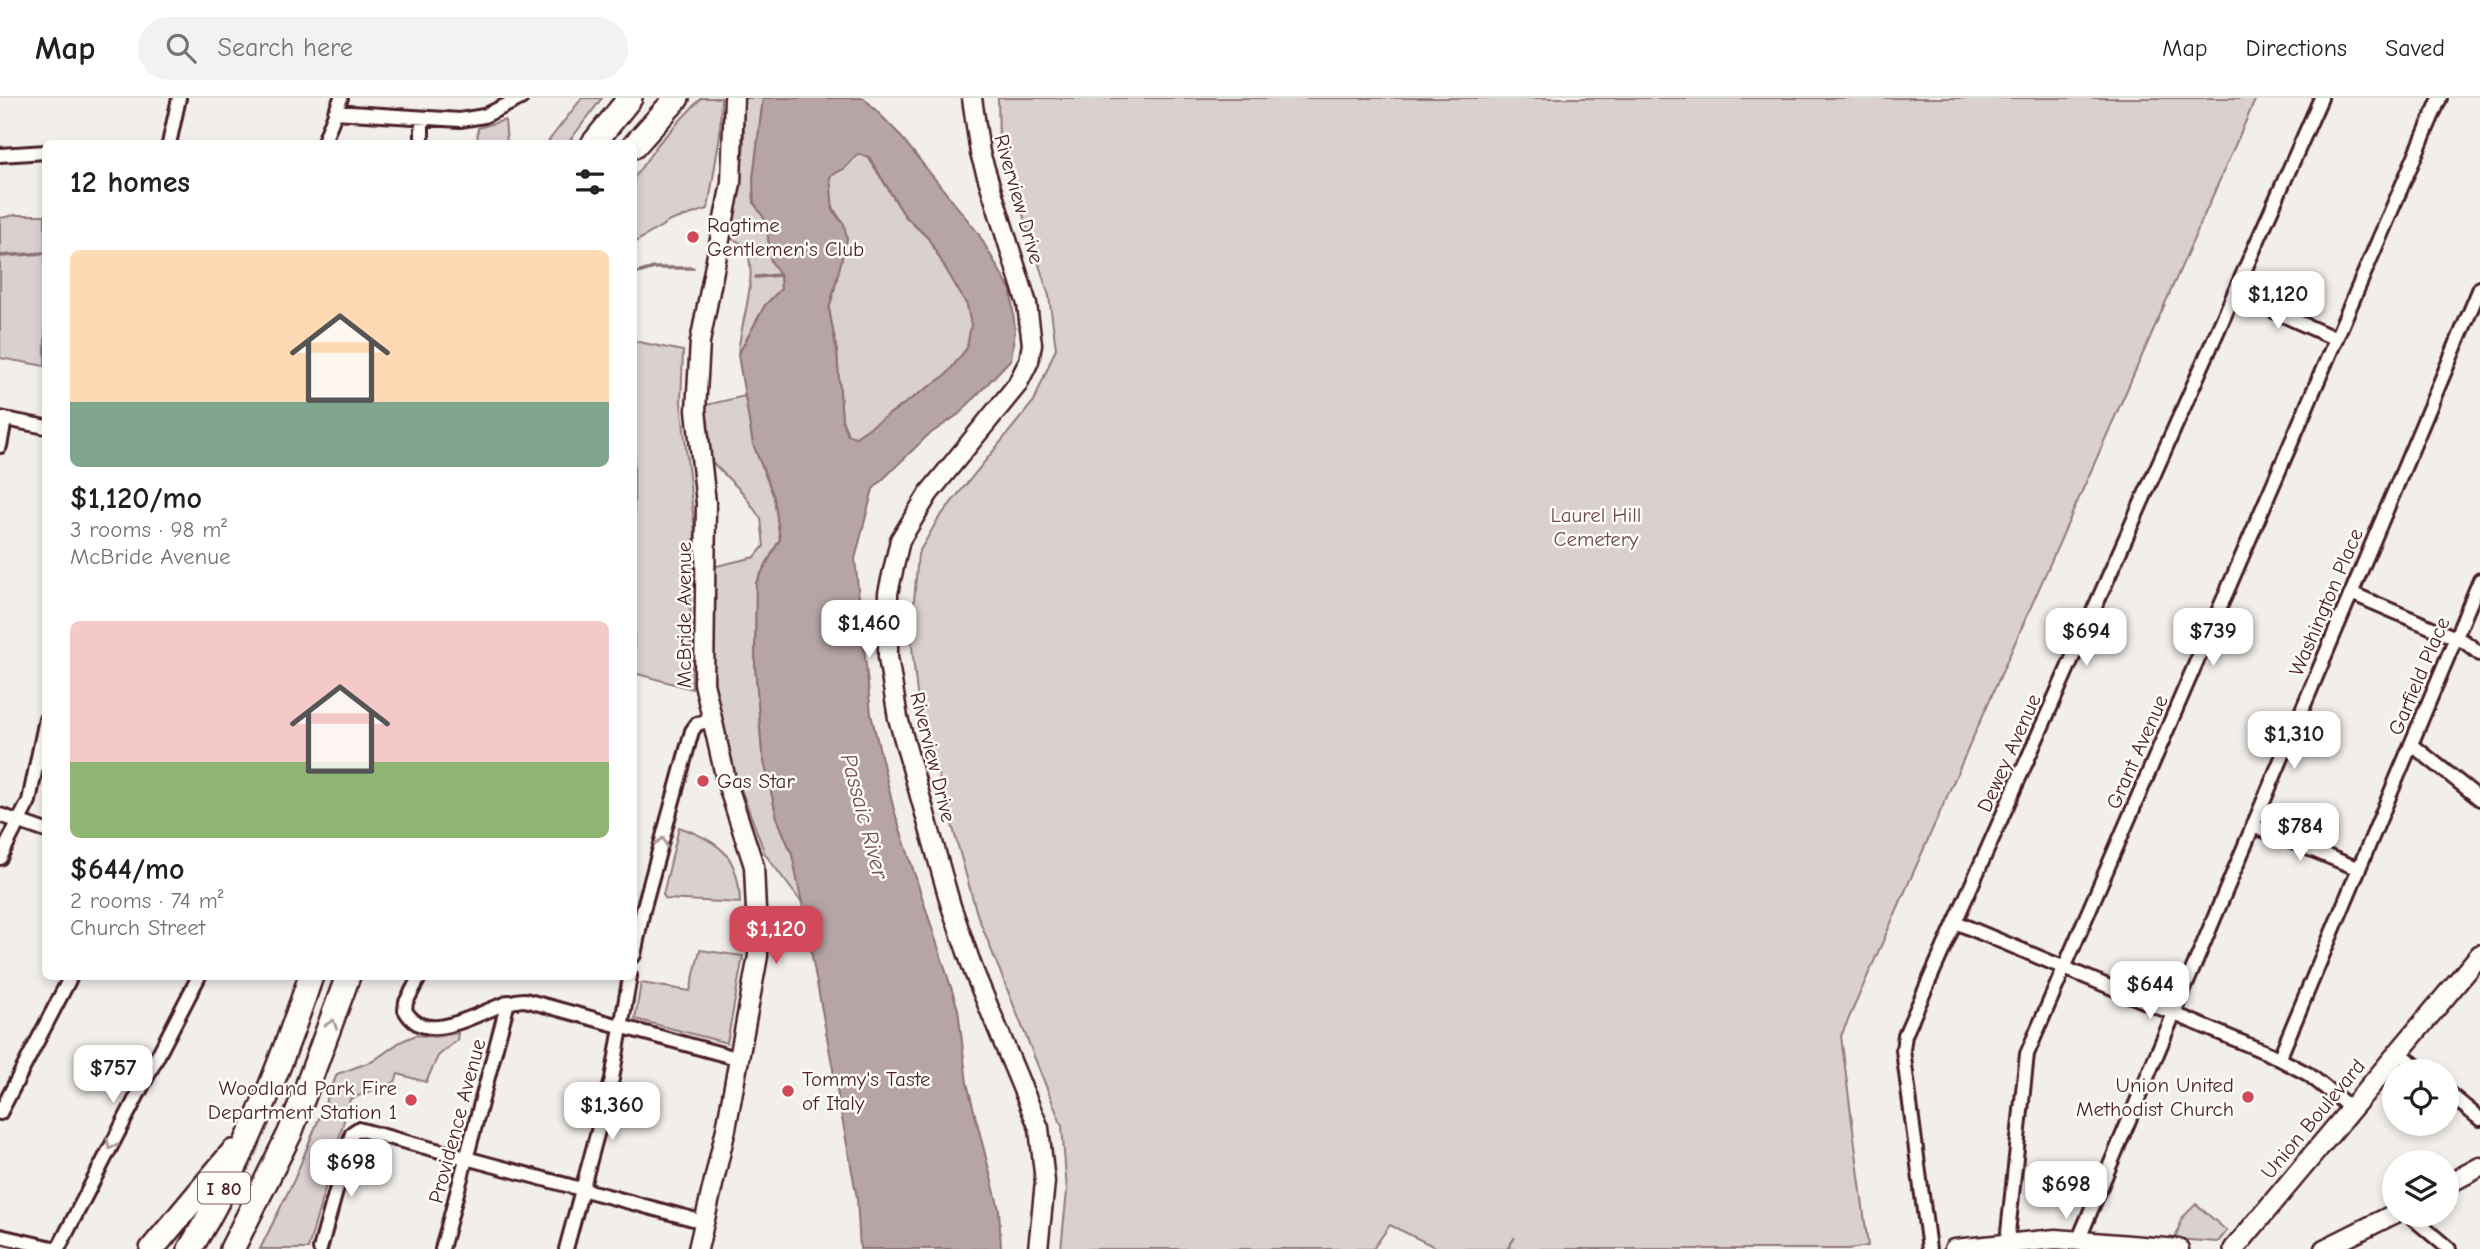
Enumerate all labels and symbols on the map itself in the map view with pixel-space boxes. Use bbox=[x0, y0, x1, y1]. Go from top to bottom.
street label: Riverview Drive bbox=[989, 132, 1049, 266]
place label: Ragtime Gentlemen's Club bbox=[707, 213, 864, 261]
marker: Ragtime Gentlemen's Club bbox=[685, 229, 701, 245]
pin: $1,120 bbox=[2221, 272, 2335, 331]
park label: Laurel Hill Cemetery bbox=[1551, 503, 1641, 551]
street label: Washington Place bbox=[2284, 525, 2368, 679]
street label: McBride Avenue bbox=[672, 542, 696, 688]
pin: $1,460 bbox=[812, 601, 926, 660]
pin: $694 bbox=[2045, 608, 2127, 668]
pin: $739 bbox=[2172, 608, 2254, 668]
street label: Garfield Place bbox=[2383, 613, 2455, 739]
street label: Riverview Drive bbox=[905, 689, 961, 825]
street label: Dewey Avenue bbox=[1972, 690, 2046, 816]
street label: Grant Avenue bbox=[2101, 691, 2173, 813]
pin: $1,310 bbox=[2237, 712, 2351, 771]
water label: Passaic River bbox=[835, 750, 894, 883]
place label: Gas Star bbox=[717, 769, 795, 793]
marker: Gas Star bbox=[695, 773, 711, 789]
pin: $784 bbox=[2259, 804, 2341, 863]
one-way arrow bbox=[653, 836, 668, 848]
pin: $1,120 bbox=[719, 906, 833, 966]
pin: $644 bbox=[2109, 962, 2191, 1021]
one-way arrow bbox=[324, 1018, 338, 1030]
street label: Providence Avenue bbox=[424, 1036, 490, 1206]
pin: $757 bbox=[72, 1046, 154, 1105]
street label: Union Boulevard bbox=[2256, 1054, 2370, 1184]
place label: Tommy's Taste of Italy bbox=[802, 1067, 931, 1115]
place label: Union United Methodist Church bbox=[2076, 1073, 2234, 1121]
place label: Woodland Park Fire Department Station 1 bbox=[208, 1076, 397, 1124]
pin: $1,360 bbox=[555, 1082, 669, 1142]
marker: Tommy's Taste of Italy bbox=[780, 1083, 796, 1099]
marker: Union United Methodist Church bbox=[2240, 1089, 2256, 1105]
marker: Woodland Park Fire Department Station 1 bbox=[403, 1092, 419, 1108]
one-way arrow bbox=[105, 1138, 119, 1151]
pin: $698 bbox=[310, 1140, 392, 1199]
pin: $698 bbox=[2025, 1162, 2107, 1221]
road number: I 80 bbox=[198, 1172, 250, 1204]

